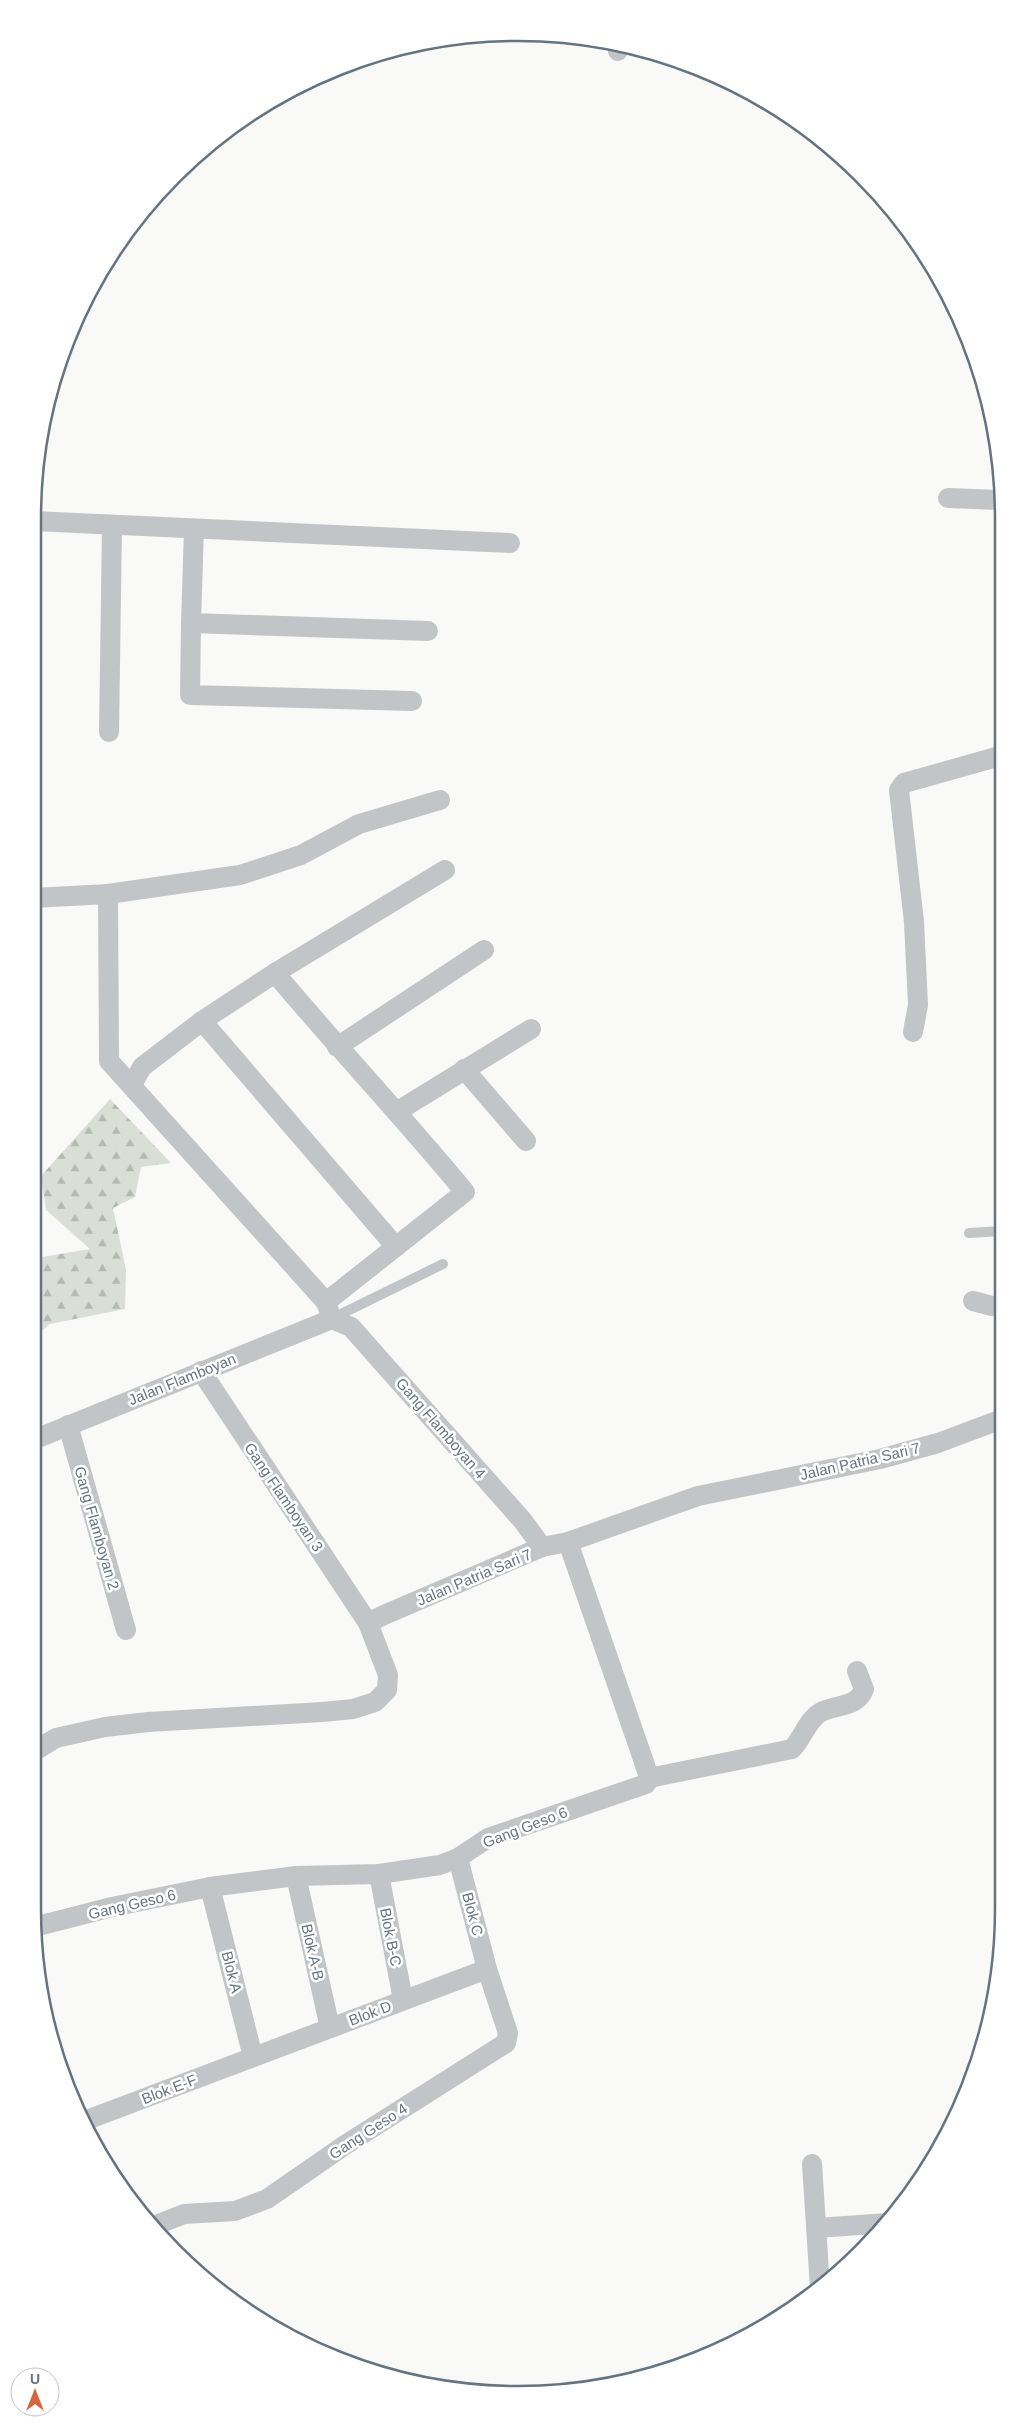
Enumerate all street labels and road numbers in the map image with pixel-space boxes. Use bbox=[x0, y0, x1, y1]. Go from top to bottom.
street label: Jalan Flamboyan bbox=[126, 1350, 238, 1408]
street label: Gang Flamboyan 4 bbox=[393, 1374, 489, 1482]
street label: Gang Flamboyan 3 bbox=[241, 1439, 327, 1555]
street label: Jalan Patria Sari 7 bbox=[798, 1439, 922, 1483]
street label: Gang Flamboyan 2 bbox=[71, 1464, 123, 1592]
street label: Jalan Patria Sari 7 bbox=[414, 1545, 534, 1609]
street label: Gang Geso 6 bbox=[480, 1803, 570, 1851]
street label: Gang Geso 6 bbox=[87, 1886, 177, 1922]
street label: Blok C bbox=[459, 1890, 487, 1938]
street label: Blok B-C bbox=[377, 1906, 405, 1968]
street label: Blok A-B bbox=[298, 1922, 328, 1982]
street label: Blok A bbox=[219, 1949, 245, 1995]
street label: Blok D bbox=[346, 1997, 394, 2029]
street label: Blok E-F bbox=[139, 2071, 199, 2107]
street label: Gang Geso 4 bbox=[326, 2100, 410, 2162]

